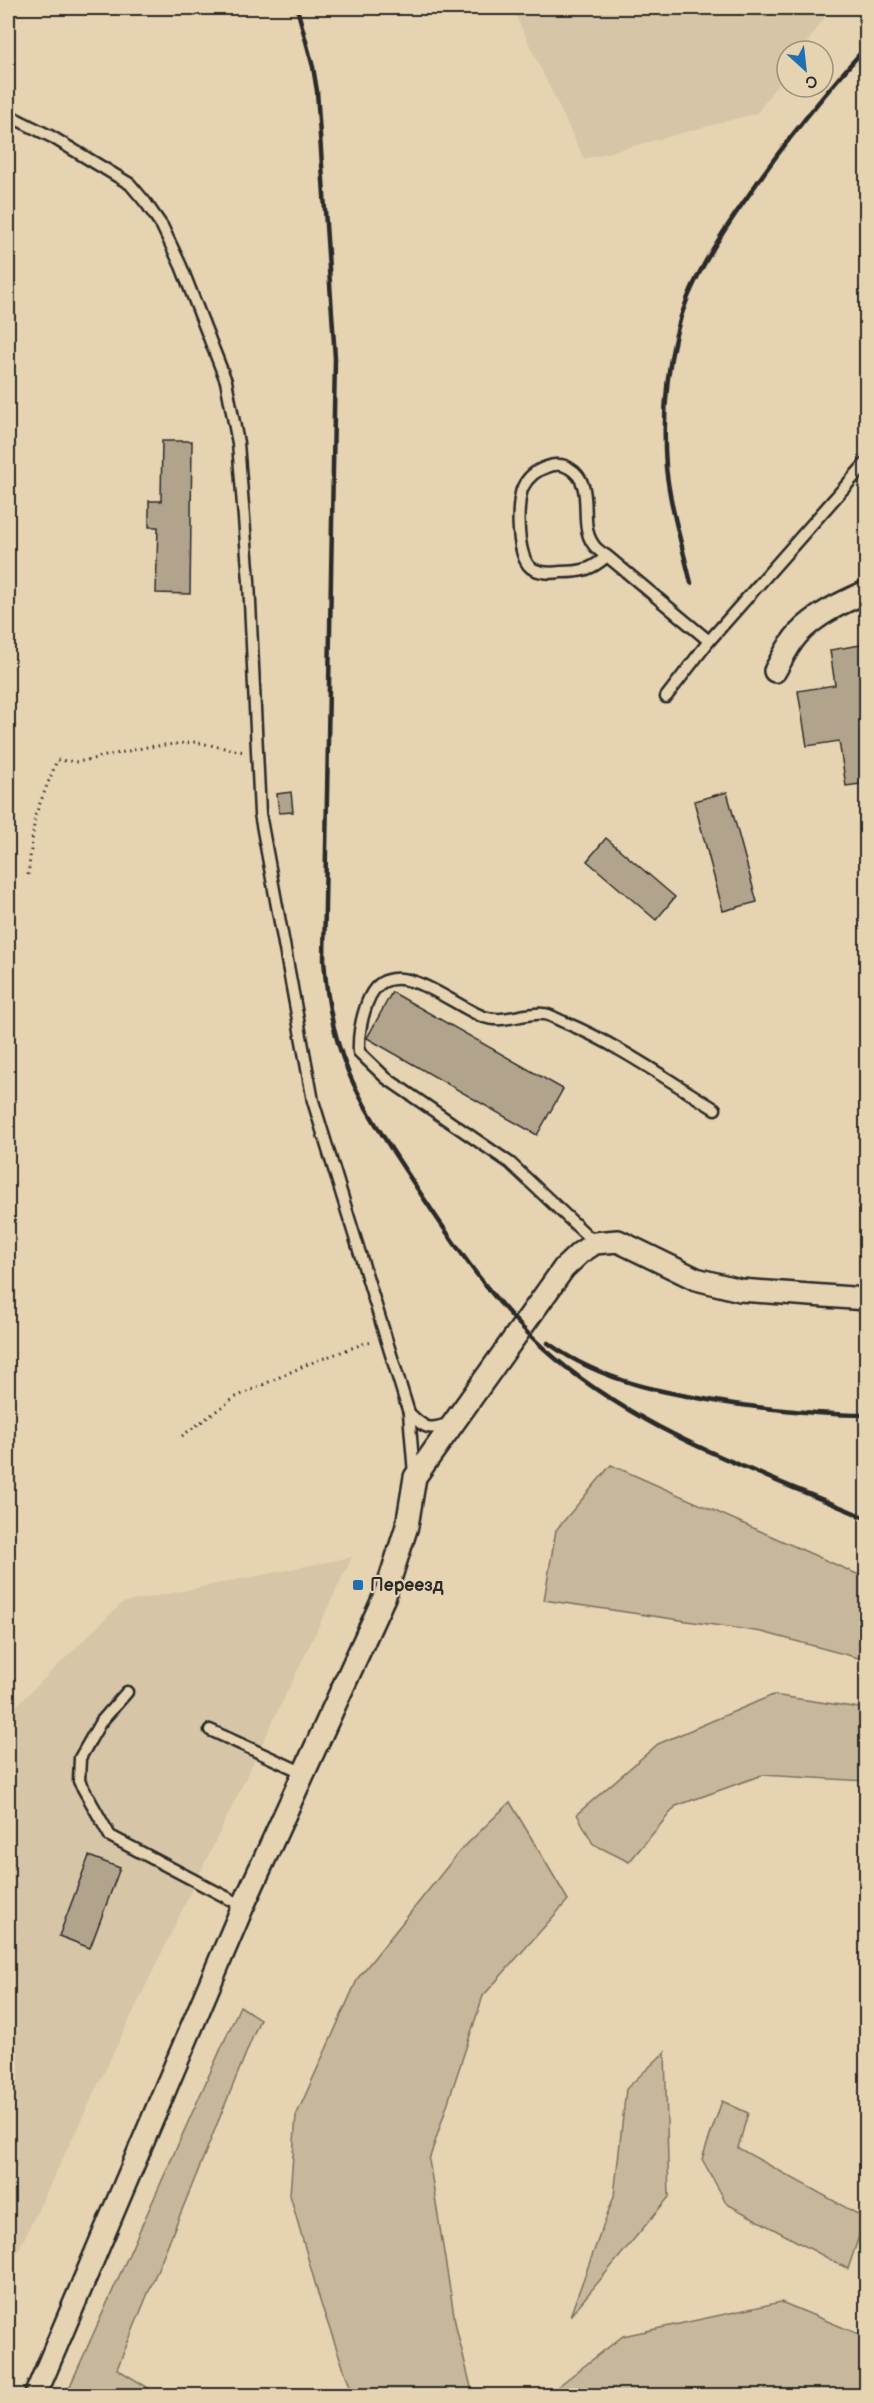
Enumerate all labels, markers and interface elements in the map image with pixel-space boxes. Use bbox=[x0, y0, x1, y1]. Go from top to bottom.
north arrow bbox=[775, 39, 835, 99]
text: С bbox=[802, 70, 820, 92]
place label: Переезд bbox=[370, 1575, 444, 1596]
marker: Переезд bbox=[351, 1578, 365, 1592]

